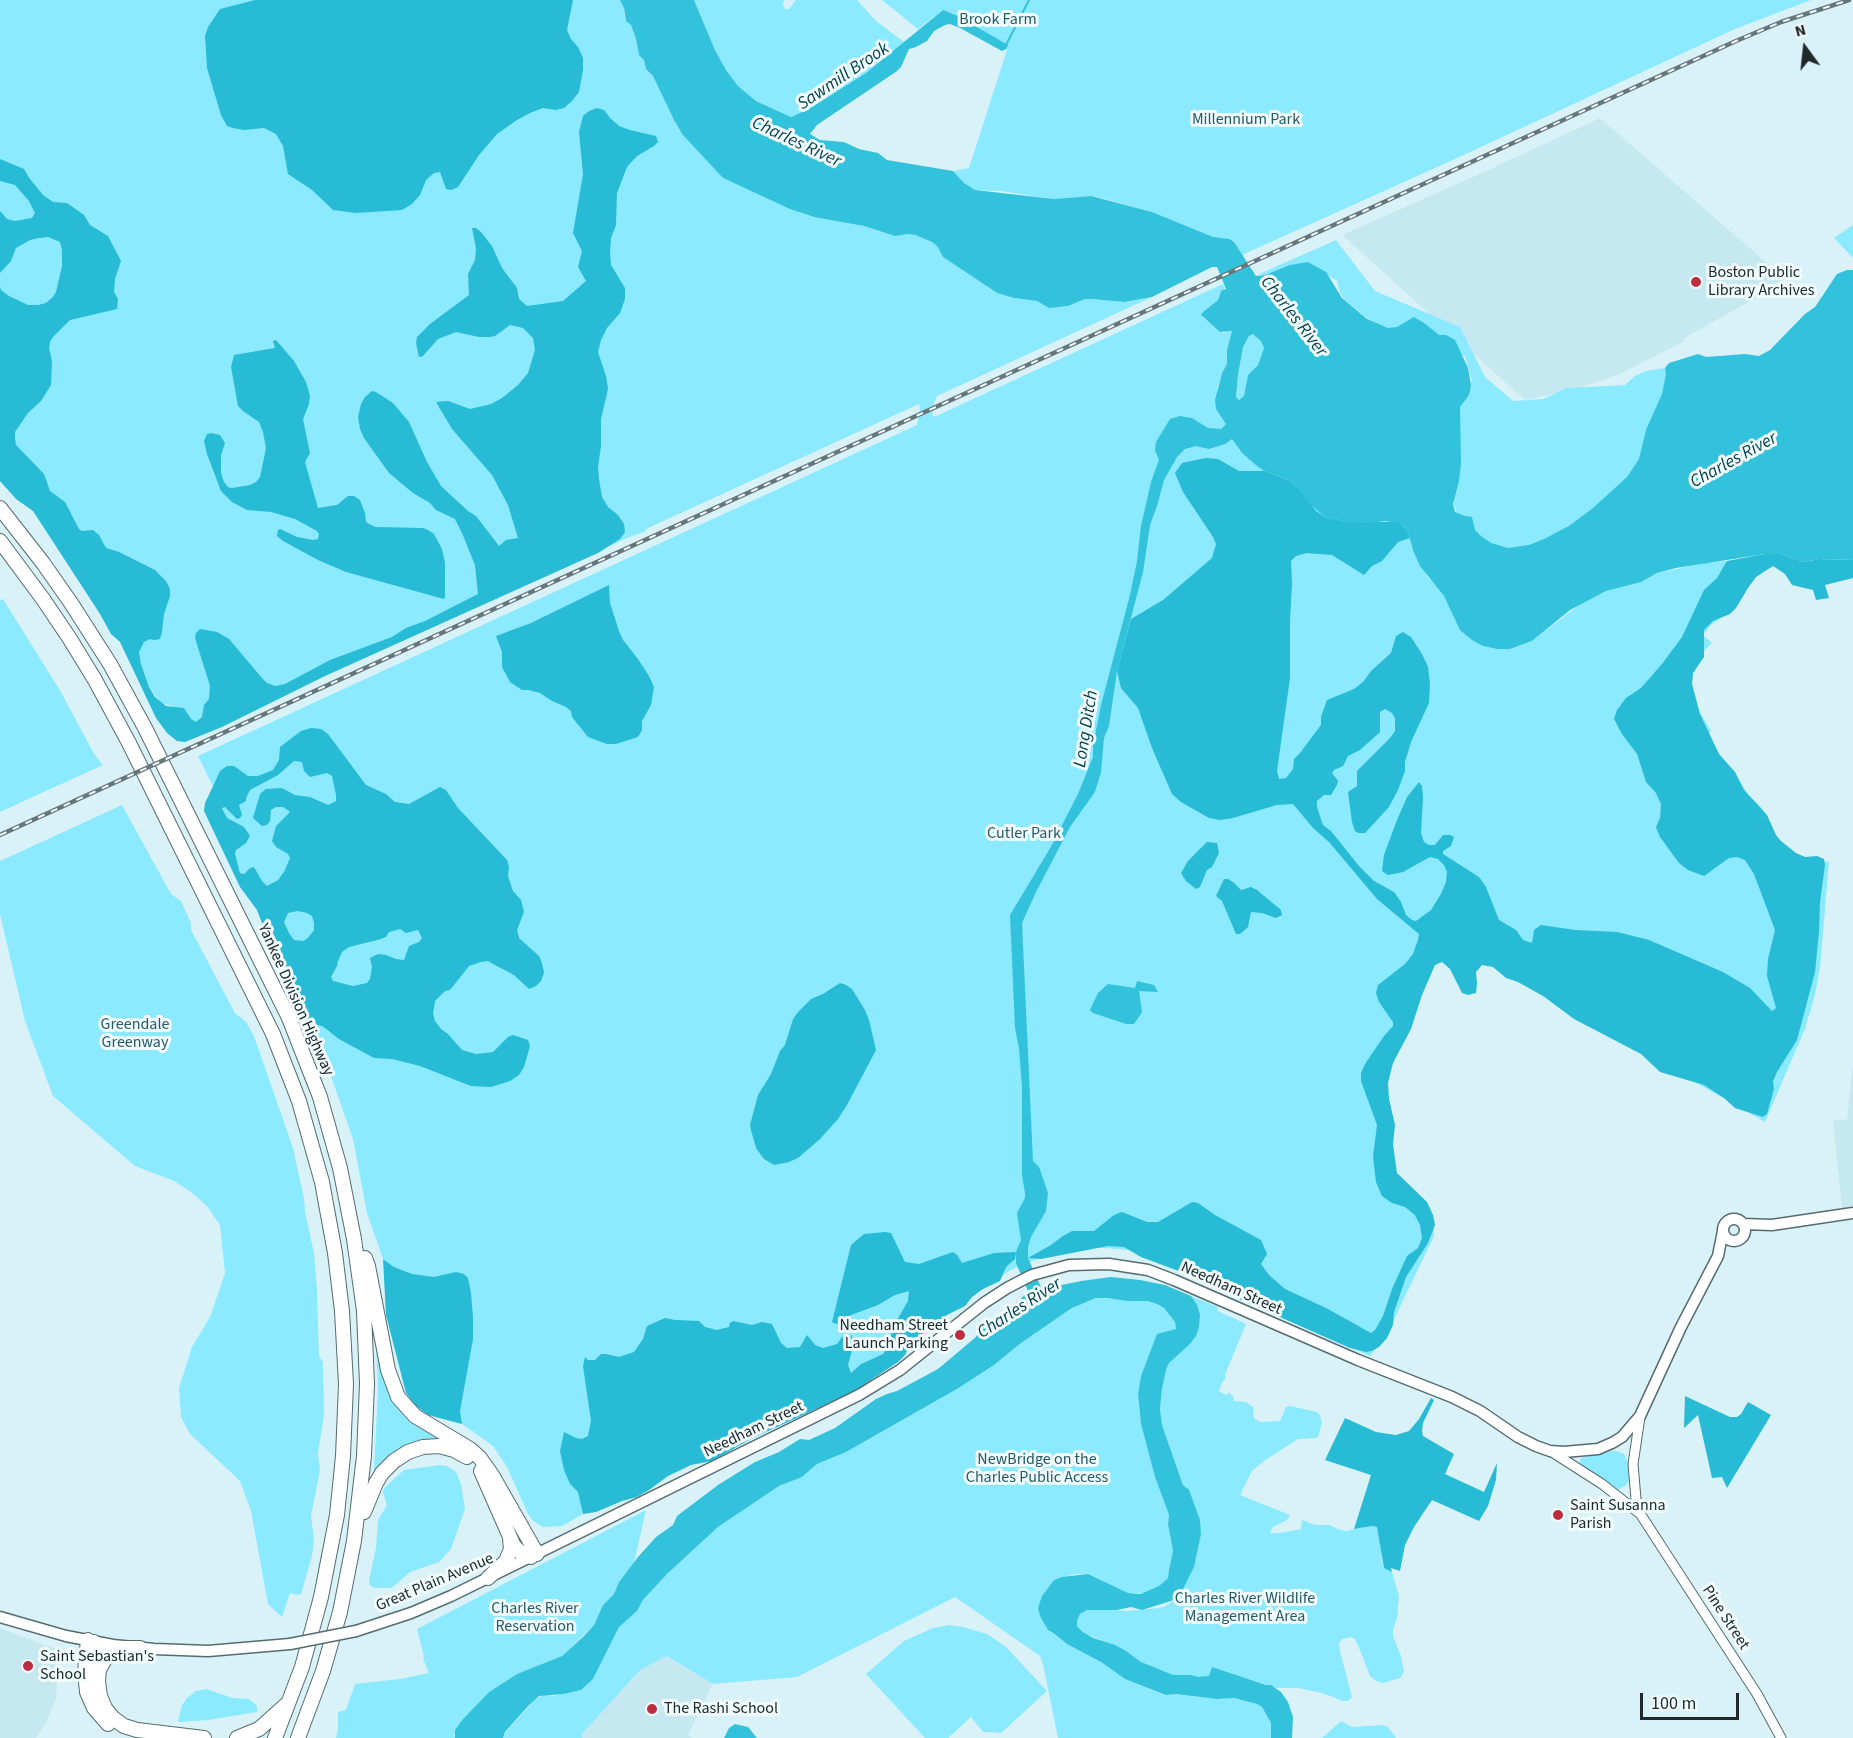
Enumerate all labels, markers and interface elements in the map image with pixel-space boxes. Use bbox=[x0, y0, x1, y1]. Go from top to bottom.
park label: Brook Farm bbox=[959, 10, 1037, 30]
north arrow bbox=[1775, 18, 1835, 78]
text: N bbox=[1792, 19, 1808, 43]
water label: Sawmill Brook bbox=[794, 38, 894, 116]
park label: Millennium Park bbox=[1192, 110, 1300, 130]
water label: Charles River bbox=[748, 113, 844, 173]
place label: Boston Public Library Archives bbox=[1708, 263, 1814, 301]
water label: Charles River bbox=[1255, 272, 1331, 362]
marker: Boston Public Library Archives bbox=[1689, 275, 1703, 289]
water label: Charles River bbox=[1687, 428, 1781, 494]
water label: Long Ditch bbox=[1070, 689, 1104, 769]
park label: Cutler Park bbox=[987, 824, 1061, 844]
street label: Yankee Division Highway bbox=[253, 921, 337, 1079]
park label: Greendale Greenway bbox=[101, 1015, 169, 1053]
street label: Needham Street bbox=[1178, 1258, 1284, 1320]
water label: Charles River bbox=[974, 1274, 1066, 1344]
place label: Needham Street Launch Parking bbox=[840, 1316, 948, 1354]
marker: Needham Street Launch Parking bbox=[953, 1328, 967, 1342]
street label: Needham Street bbox=[701, 1398, 807, 1462]
park label: NewBridge on the Charles Public Access bbox=[966, 1450, 1108, 1488]
place label: Saint Susanna Parish bbox=[1570, 1496, 1665, 1534]
marker: Saint Susanna Parish bbox=[1551, 1508, 1565, 1522]
street label: Great Plain Avenue bbox=[373, 1550, 497, 1616]
street label: Pine Street bbox=[1697, 1582, 1753, 1654]
park label: Charles River Wildlife Management Area bbox=[1175, 1589, 1315, 1627]
park label: Charles River Reservation bbox=[491, 1599, 579, 1637]
place label: Saint Sebastian's School bbox=[40, 1647, 154, 1685]
marker: Saint Sebastian's School bbox=[21, 1659, 35, 1673]
scale bar bbox=[1643, 1681, 1742, 1719]
text: 100 m bbox=[1651, 1691, 1696, 1716]
place label: The Rashi School bbox=[664, 1699, 778, 1719]
marker: The Rashi School bbox=[645, 1702, 659, 1716]

